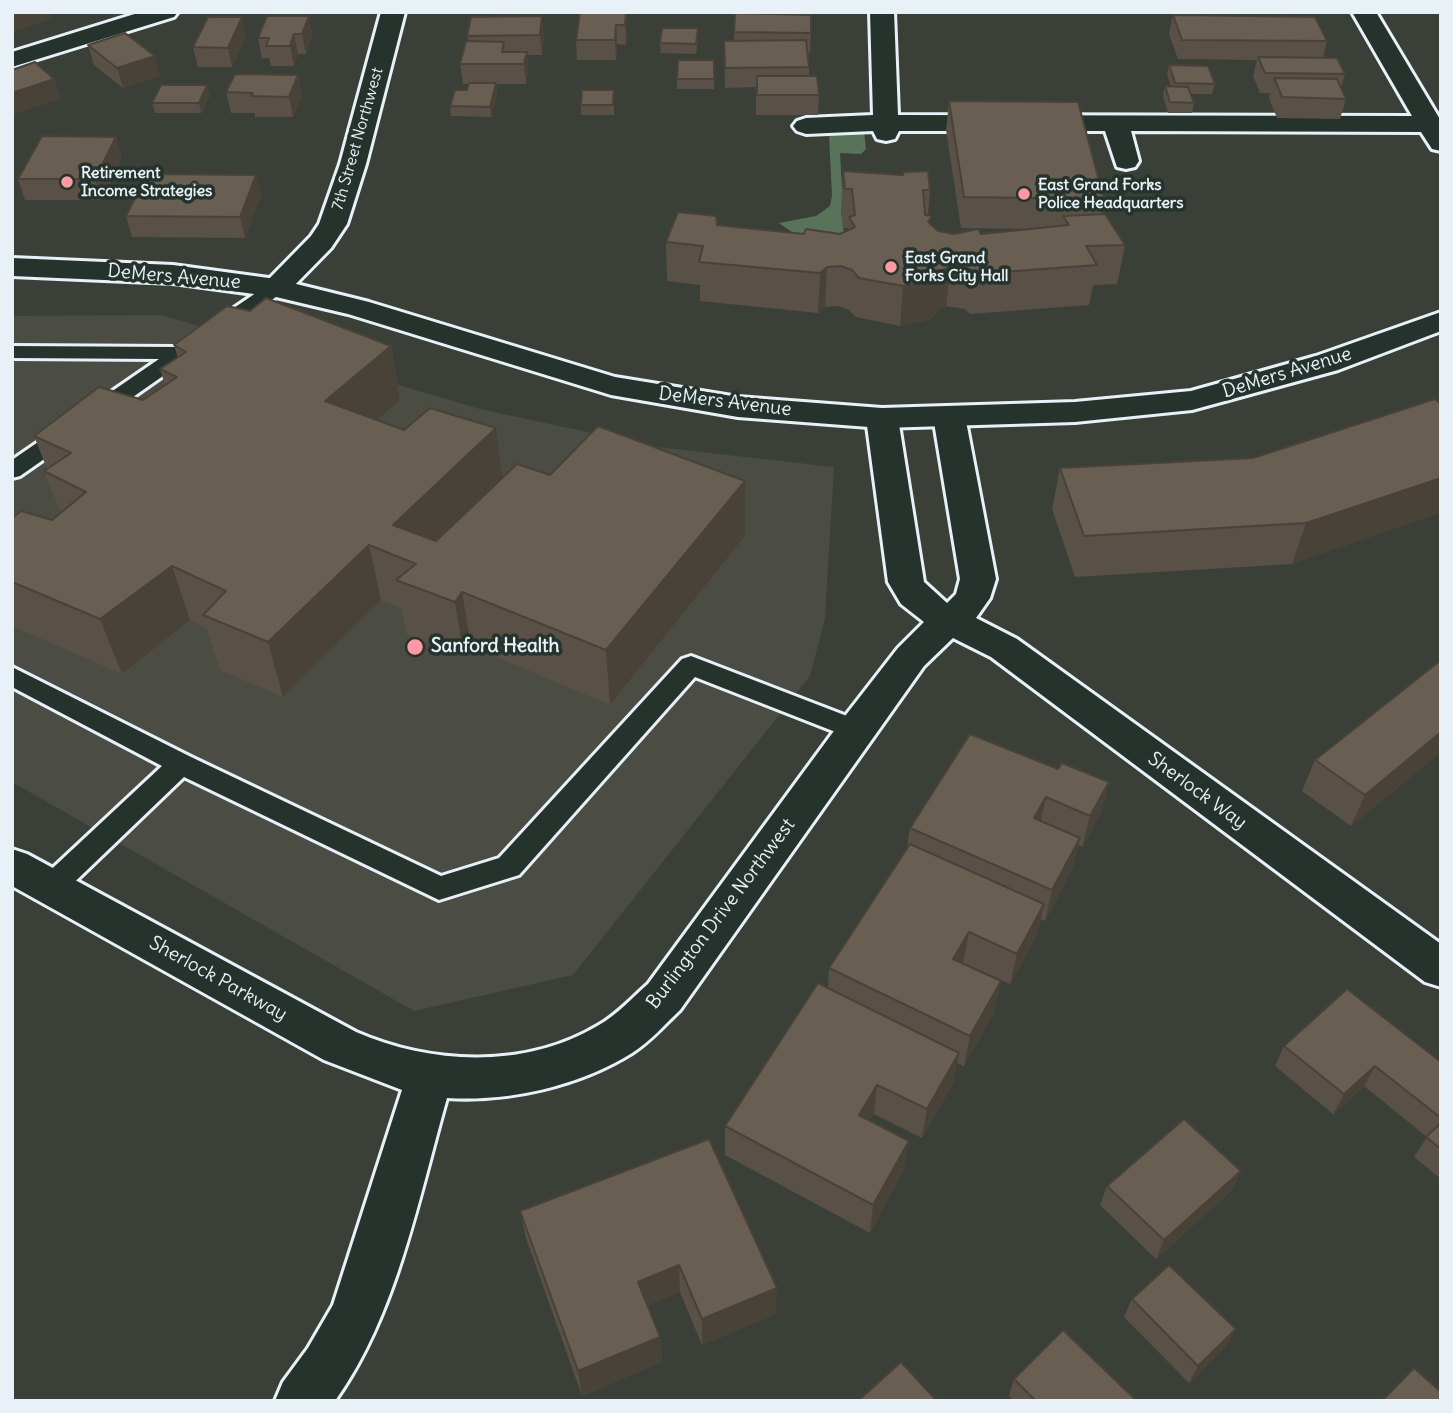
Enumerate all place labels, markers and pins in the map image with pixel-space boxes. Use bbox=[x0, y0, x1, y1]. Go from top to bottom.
place label: Retirement Income Strategies bbox=[81, 163, 212, 201]
marker: Retirement Income Strategies bbox=[59, 174, 75, 190]
place label: East Grand Forks Police Headquarters bbox=[1038, 175, 1184, 213]
marker: East Grand Forks Police Headquarters bbox=[1016, 186, 1032, 202]
place label: East Grand Forks City Hall bbox=[905, 248, 1008, 286]
marker: East Grand Forks City Hall bbox=[883, 259, 899, 275]
place label: Sanford Health bbox=[431, 636, 559, 658]
marker: Sanford Health bbox=[405, 637, 425, 657]

